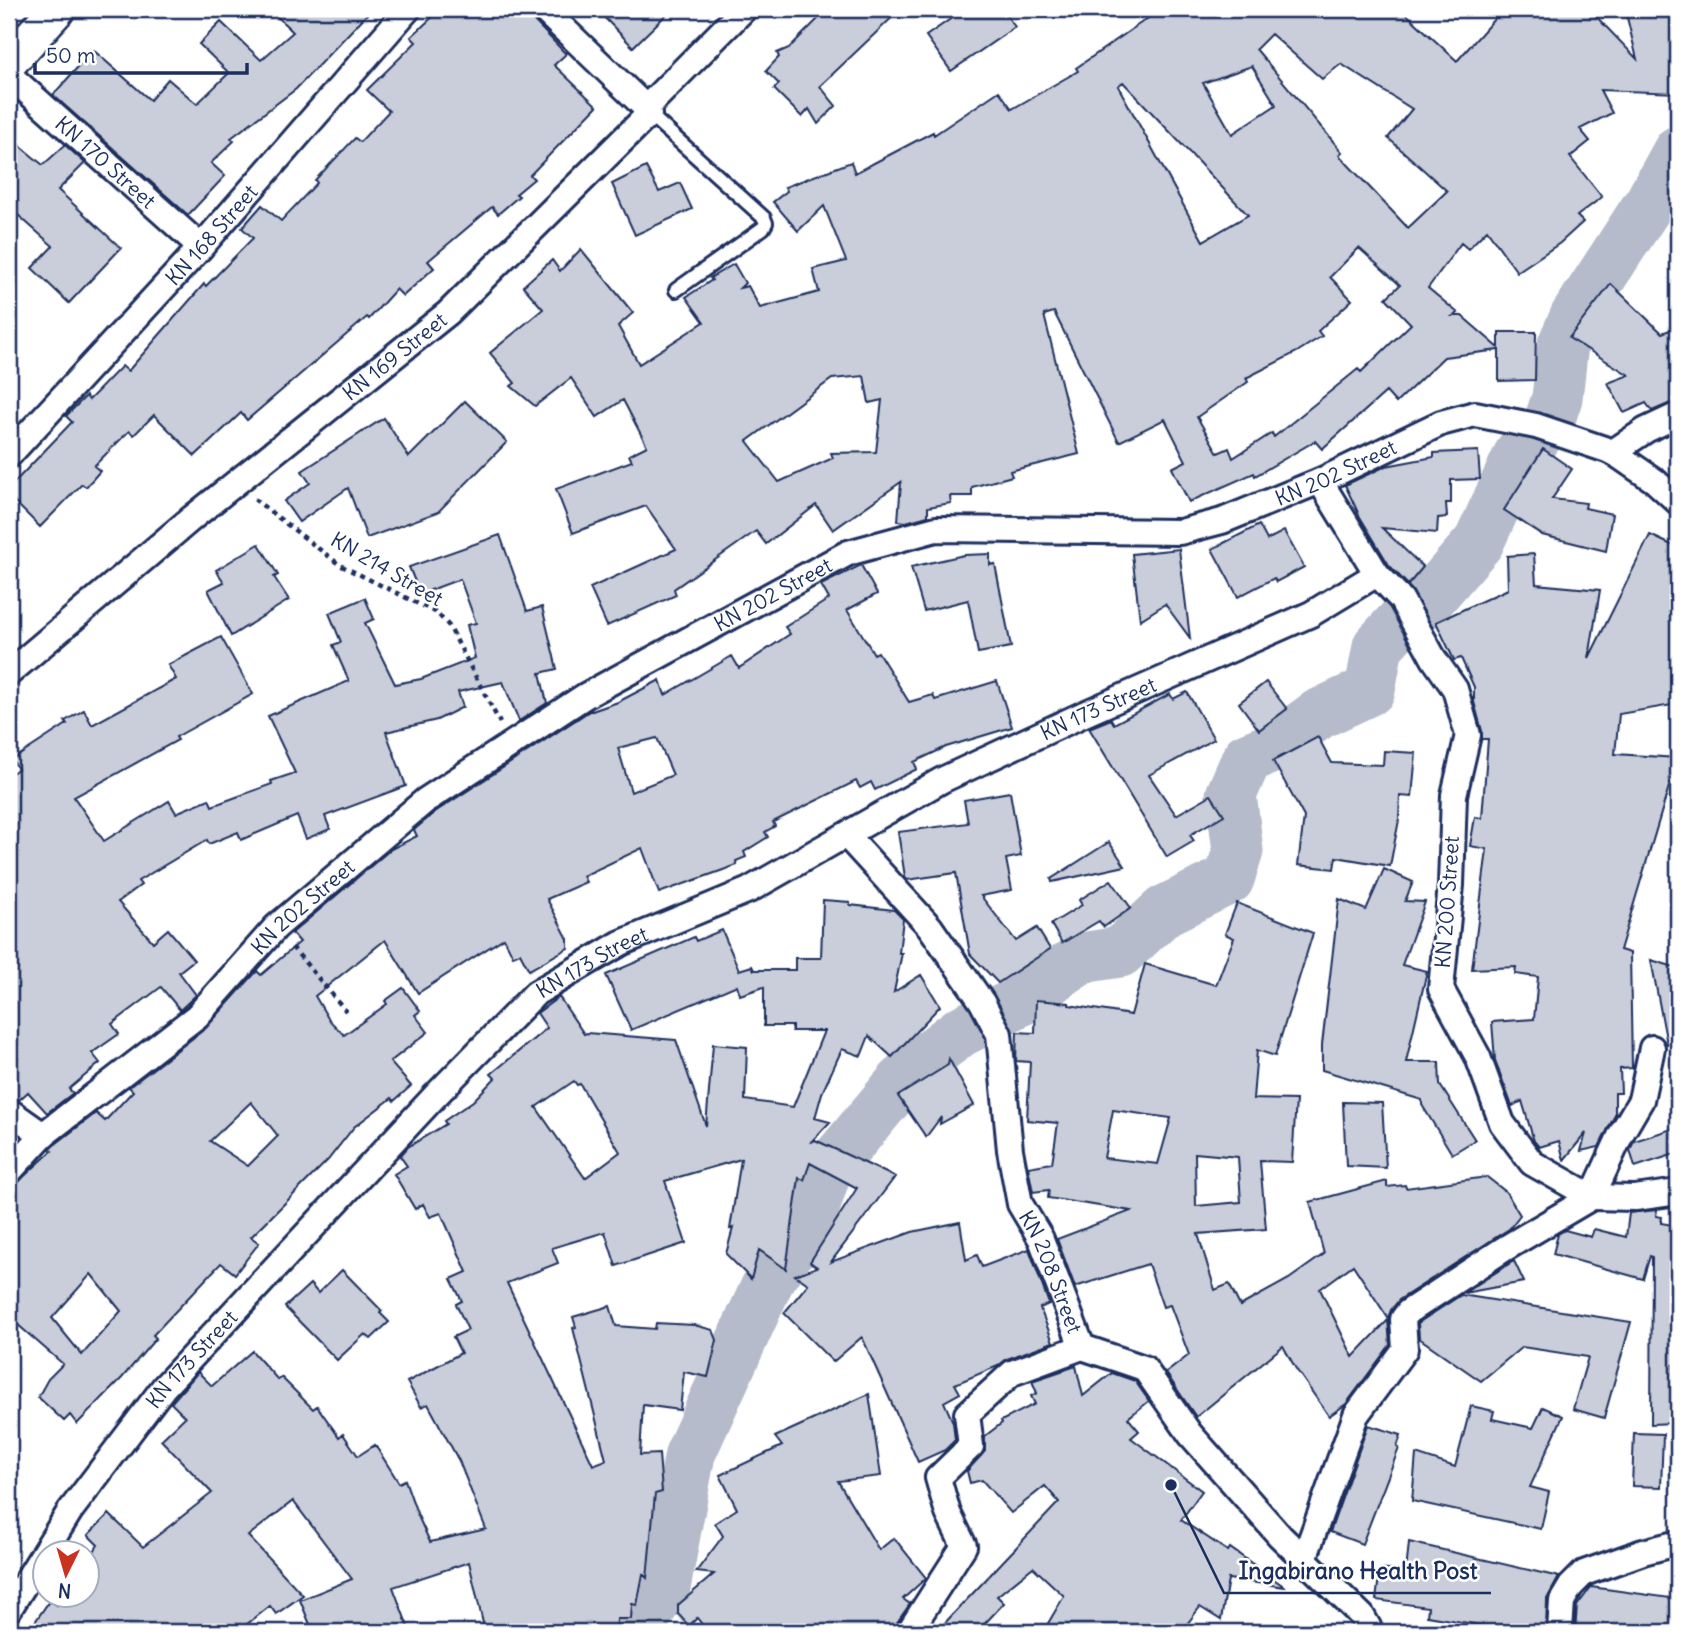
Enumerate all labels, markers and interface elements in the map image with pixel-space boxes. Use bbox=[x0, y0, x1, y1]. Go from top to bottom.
scale bar bbox=[35, 32, 247, 76]
text: 50 m bbox=[46, 42, 95, 69]
street label: KN 170 Street bbox=[50, 110, 162, 214]
street label: KN 168 Street bbox=[159, 179, 263, 291]
street label: KN 169 Street bbox=[337, 306, 452, 406]
street label: KN 202 Street bbox=[1271, 433, 1401, 511]
street label: KN 214 Street bbox=[326, 526, 448, 612]
street label: KN 202 Street bbox=[709, 551, 836, 637]
street label: KN 173 Street bbox=[1036, 670, 1160, 746]
street label: KN 200 Street bbox=[1429, 835, 1465, 969]
street label: KN 202 Street bbox=[245, 853, 360, 960]
street label: KN 173 Street bbox=[531, 920, 652, 1004]
street label: KN 208 Street bbox=[1013, 1205, 1089, 1337]
street label: KN 173 Street bbox=[139, 1304, 243, 1414]
north arrow bbox=[32, 1540, 102, 1610]
callout: Ingabirano Health Post bbox=[1224, 1549, 1491, 1593]
text: Ingabirano Health Post bbox=[1239, 1556, 1478, 1585]
text: N bbox=[57, 1578, 72, 1603]

